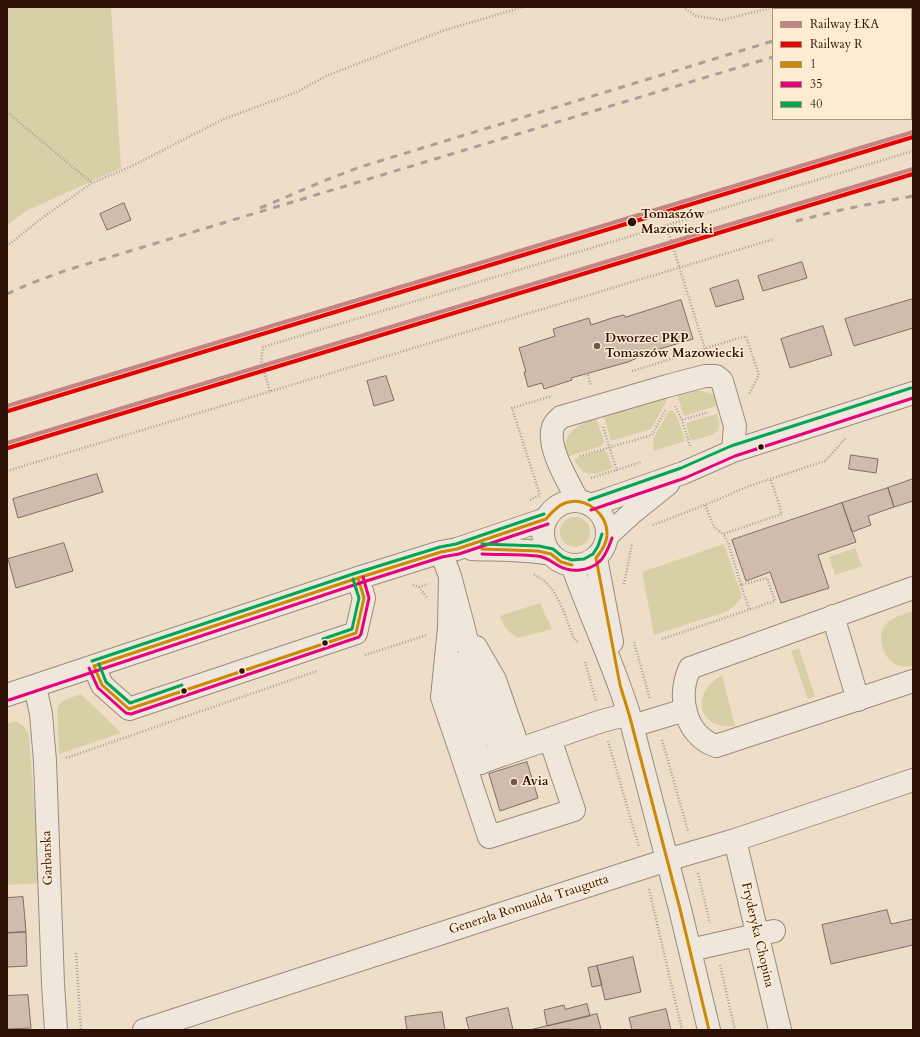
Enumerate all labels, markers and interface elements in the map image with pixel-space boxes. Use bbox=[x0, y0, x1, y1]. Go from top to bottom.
legend bbox=[772, 8, 912, 120]
text: Railway ŁKA bbox=[810, 16, 879, 32]
text: Railway R bbox=[810, 36, 863, 52]
text: 1 bbox=[810, 56, 816, 72]
text: 35 bbox=[810, 76, 822, 92]
text: 40 bbox=[810, 96, 822, 112]
place label: Tomaszów Mazowiecki bbox=[641, 207, 713, 238]
marker: Tomaszów Mazowiecki bbox=[626, 216, 638, 228]
place label: Dworzec PKP Tomaszów Mazowiecki bbox=[605, 331, 744, 362]
marker: Dworzec PKP Tomaszów Mazowiecki bbox=[592, 341, 602, 351]
unlabelled marker bbox=[756, 442, 766, 452]
unlabelled marker bbox=[320, 638, 330, 648]
unlabelled marker bbox=[237, 666, 247, 676]
unlabelled marker bbox=[179, 686, 189, 696]
place label: Avia bbox=[522, 774, 548, 790]
marker: Avia bbox=[509, 777, 519, 787]
street label: Garbarska bbox=[39, 830, 57, 886]
street label: Generała Romualda Traugutta bbox=[447, 872, 611, 938]
street label: Fryderyka Chopina bbox=[737, 881, 777, 989]

